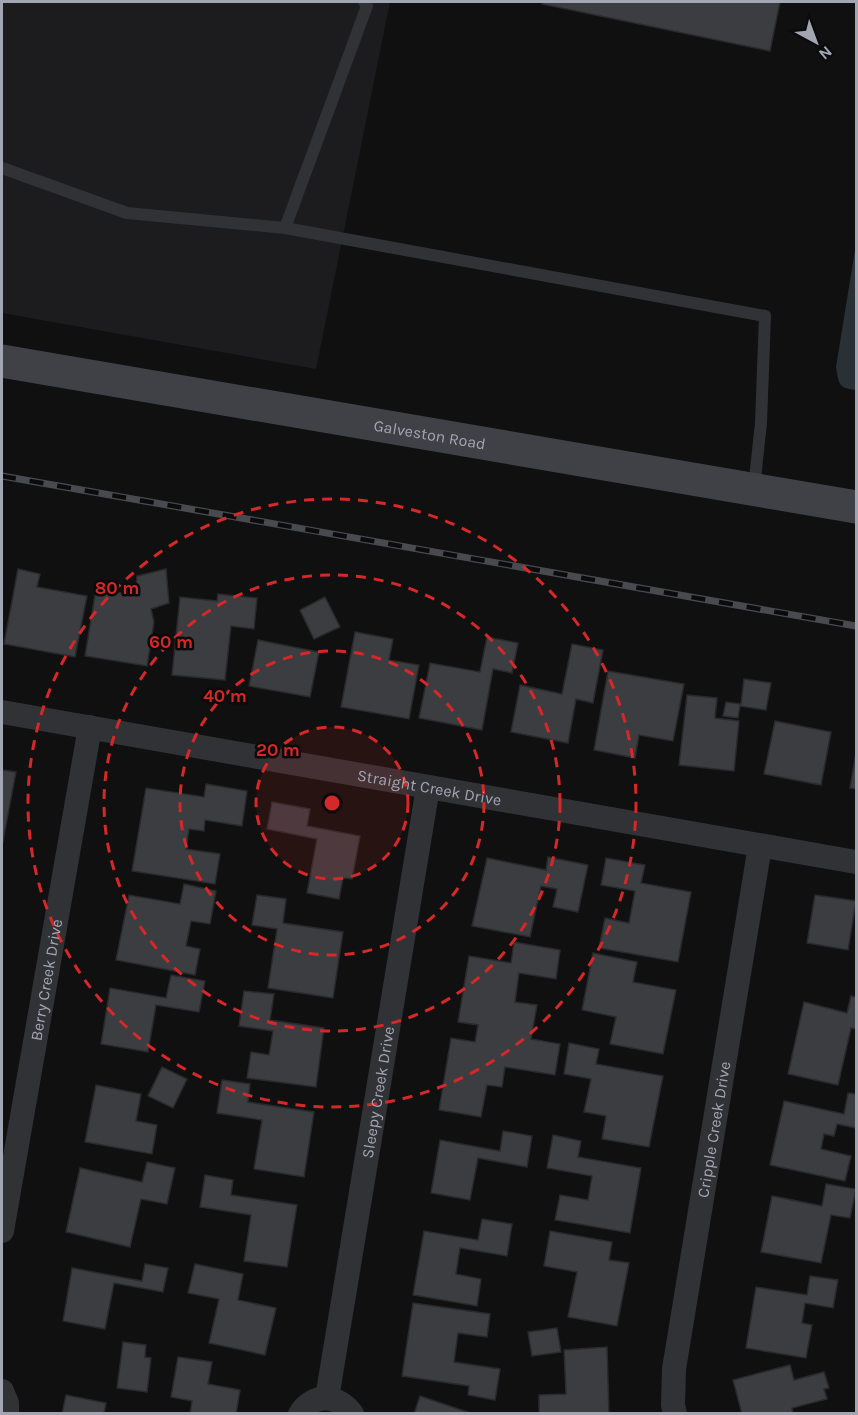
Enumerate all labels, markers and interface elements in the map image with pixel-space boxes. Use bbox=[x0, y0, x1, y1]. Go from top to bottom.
north arrow bbox=[786, 12, 846, 72]
text: N bbox=[815, 42, 836, 64]
street label: Galveston Road bbox=[372, 416, 487, 454]
text: 80 m bbox=[95, 577, 139, 599]
text: 60 m bbox=[149, 631, 193, 653]
text: 40 m bbox=[203, 685, 247, 707]
text: 20 m bbox=[256, 739, 300, 761]
street label: Straight Creek Drive bbox=[356, 766, 503, 810]
centre of rings bbox=[322, 793, 342, 813]
street label: Berry Creek Drive bbox=[26, 918, 66, 1042]
street label: Sleepy Creek Drive bbox=[358, 1025, 398, 1160]
street label: Cripple Creek Drive bbox=[693, 1060, 734, 1199]

